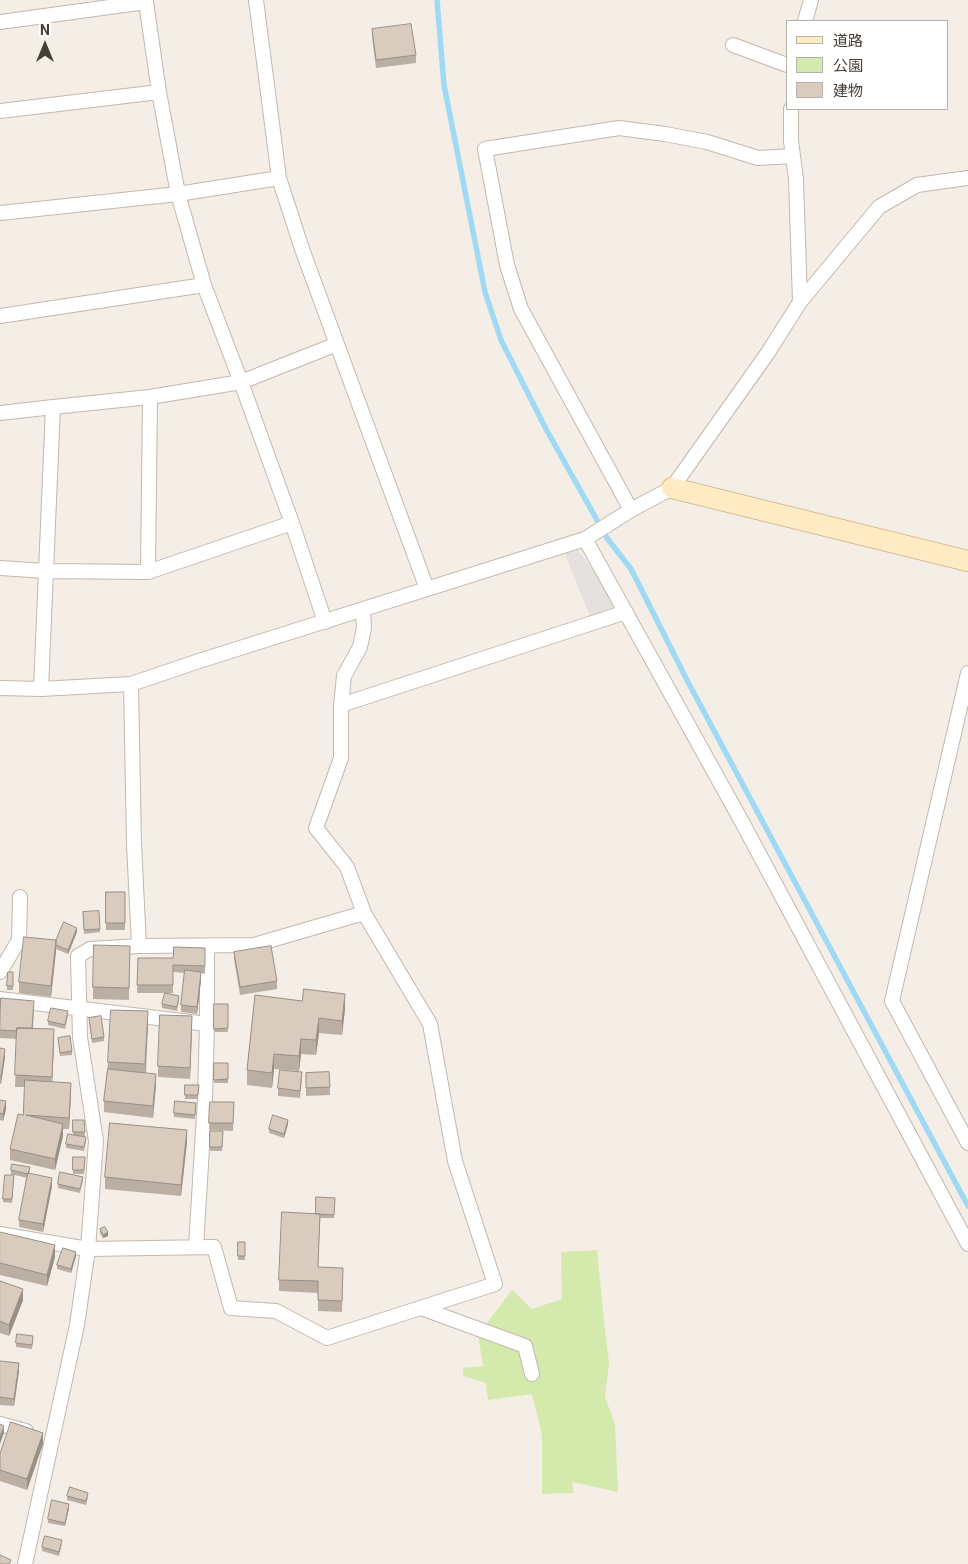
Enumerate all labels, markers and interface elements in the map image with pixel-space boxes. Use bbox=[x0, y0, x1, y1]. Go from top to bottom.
north arrow bbox=[20, 20, 70, 70]
legend bbox=[786, 20, 948, 110]
text: N bbox=[40, 22, 50, 38]
text: 道路 bbox=[833, 32, 863, 50]
text: 公園 bbox=[833, 57, 863, 75]
text: 建物 bbox=[833, 82, 863, 100]

